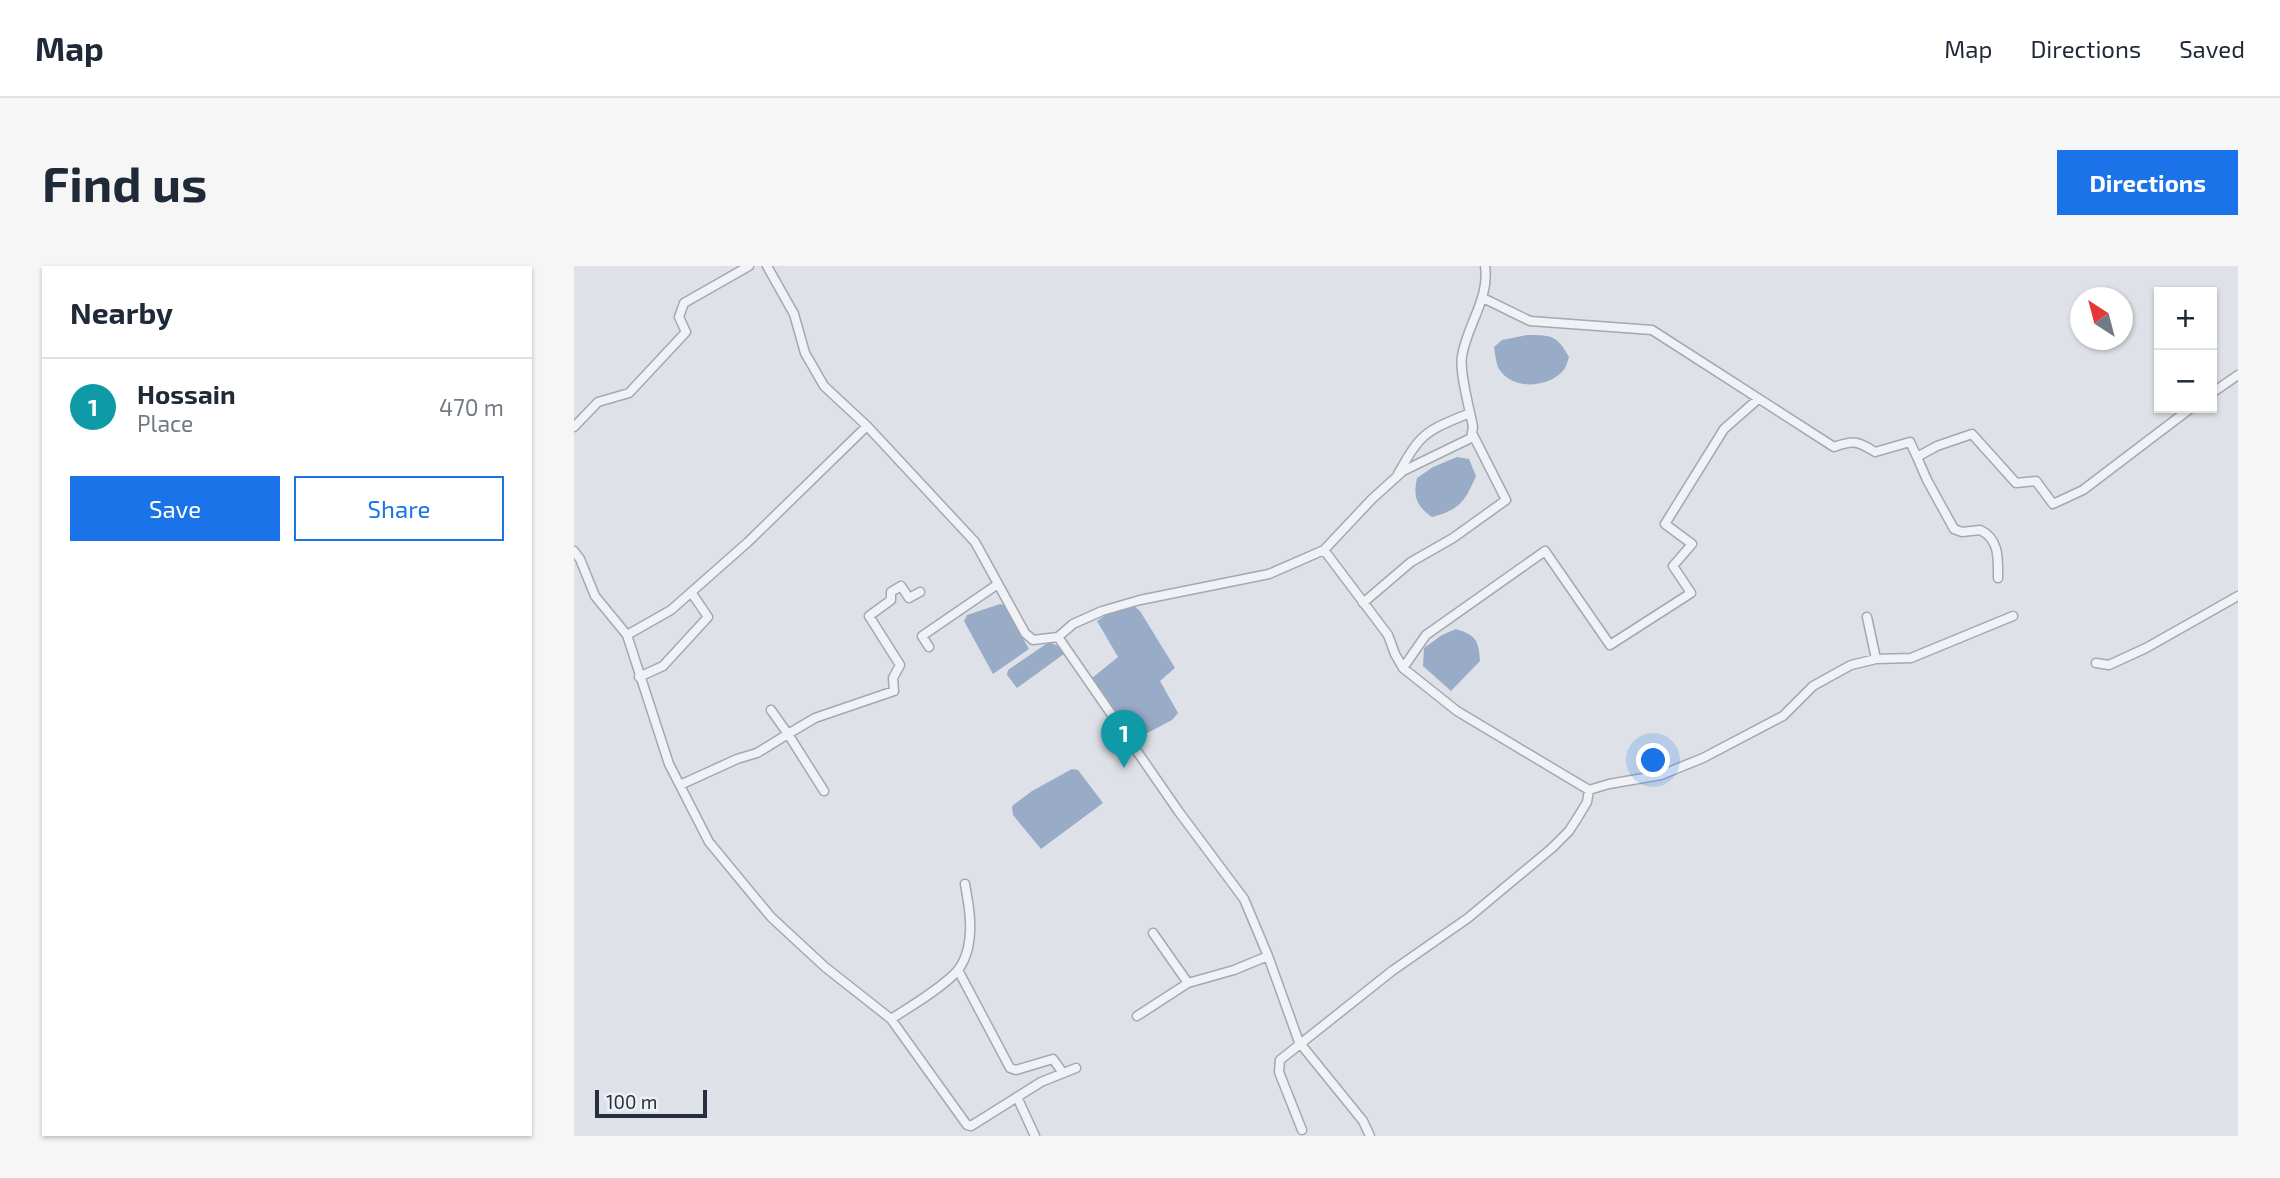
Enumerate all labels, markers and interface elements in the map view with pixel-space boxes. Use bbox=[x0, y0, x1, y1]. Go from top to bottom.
text: Map bbox=[35, 28, 104, 68]
text: Map bbox=[1944, 34, 1992, 63]
text: Directions bbox=[2030, 34, 2141, 63]
text: Saved bbox=[2179, 34, 2245, 63]
button: Directions bbox=[2057, 150, 2238, 215]
text: Find us bbox=[42, 153, 207, 212]
north arrow bbox=[2070, 287, 2133, 350]
map controls bbox=[2154, 287, 2217, 413]
button: + bbox=[2154, 287, 2217, 350]
text: Nearby bbox=[70, 294, 173, 330]
button: − bbox=[2154, 350, 2217, 413]
text: Hossain bbox=[137, 378, 236, 409]
text: 1 bbox=[88, 393, 98, 421]
text: 470 m bbox=[439, 393, 504, 421]
text: Place bbox=[137, 409, 193, 437]
button: Save bbox=[70, 476, 280, 541]
button: Share bbox=[294, 476, 504, 541]
pin: 1 bbox=[1101, 710, 1147, 768]
your location bbox=[1636, 743, 1670, 777]
scale bar bbox=[595, 1087, 707, 1119]
text: 100 m bbox=[606, 1090, 657, 1113]

